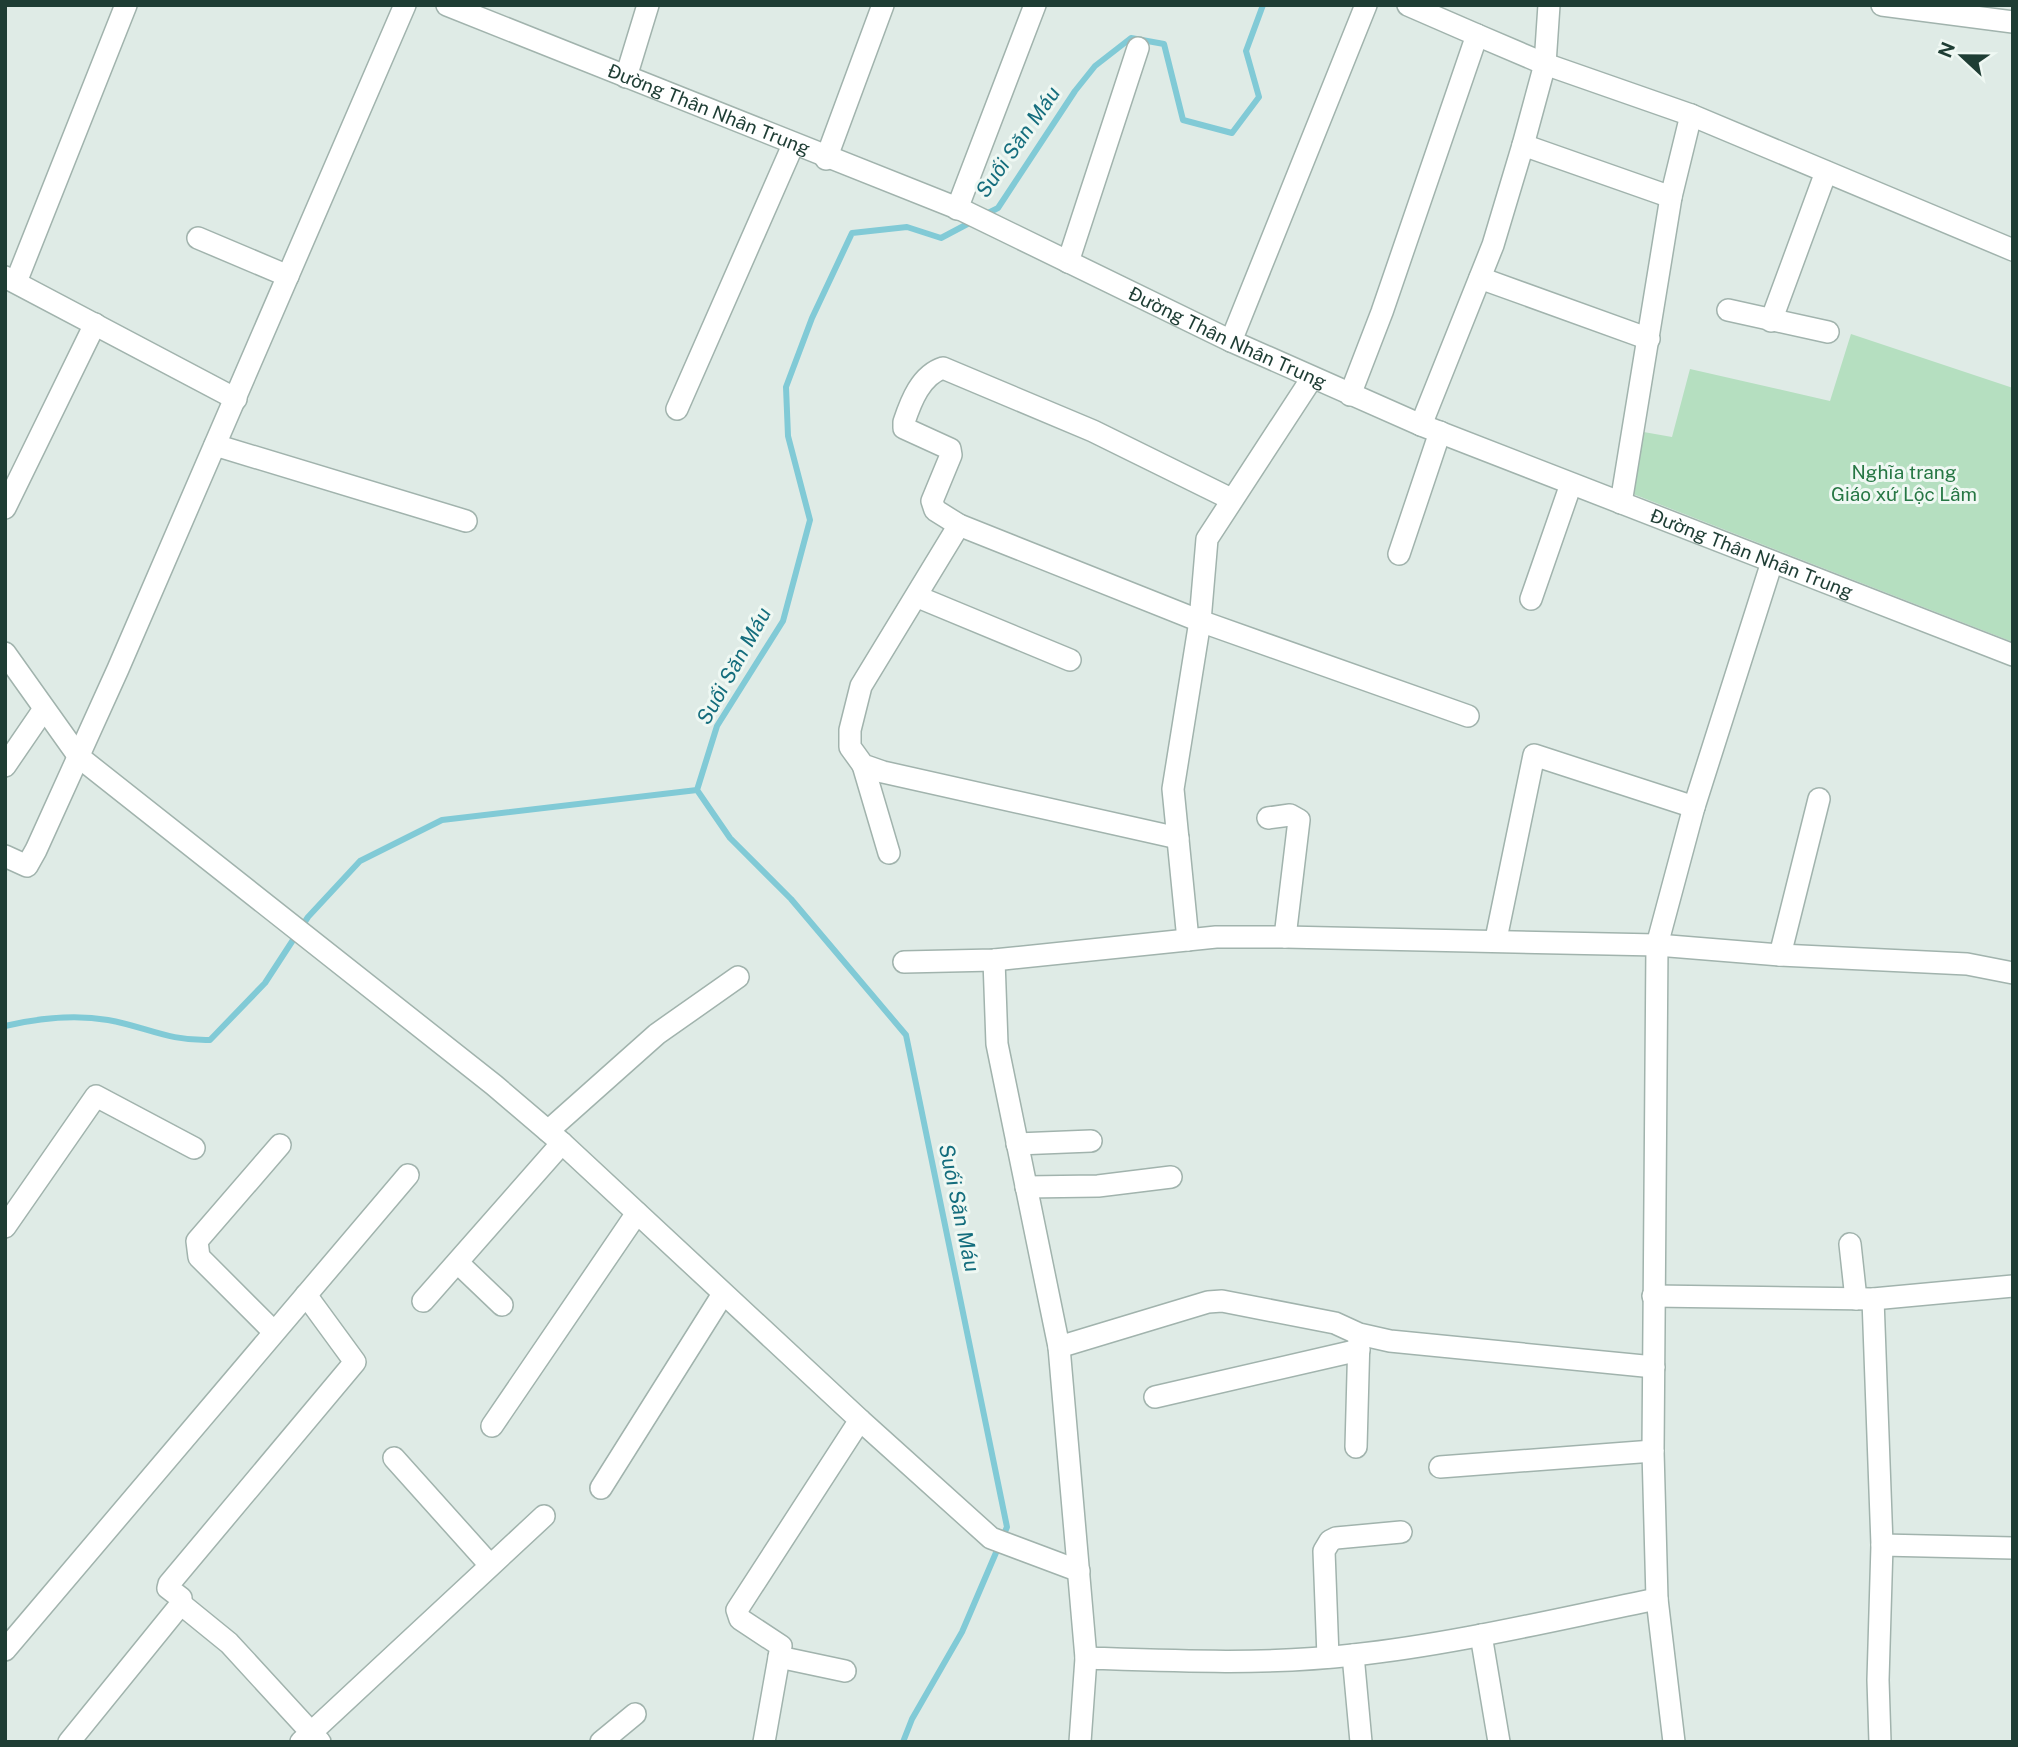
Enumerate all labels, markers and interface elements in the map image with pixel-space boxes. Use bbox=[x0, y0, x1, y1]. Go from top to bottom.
north arrow bbox=[1927, 21, 1997, 91]
text: N bbox=[1933, 39, 1959, 61]
street label: Đường Thân Nhân Trung bbox=[605, 59, 814, 160]
water label: Suối Săn Máu bbox=[970, 81, 1065, 202]
street label: Đường Thân Nhân Trung bbox=[1125, 282, 1330, 393]
park label: Nghĩa trang Giáo xứ Lộc Lâm bbox=[1831, 461, 1977, 505]
street label: Đường Thân Nhân Trung bbox=[1647, 504, 1856, 603]
water label: Suối Săn Máu bbox=[691, 603, 776, 729]
water label: Suối Săn Máu bbox=[934, 1142, 985, 1274]

